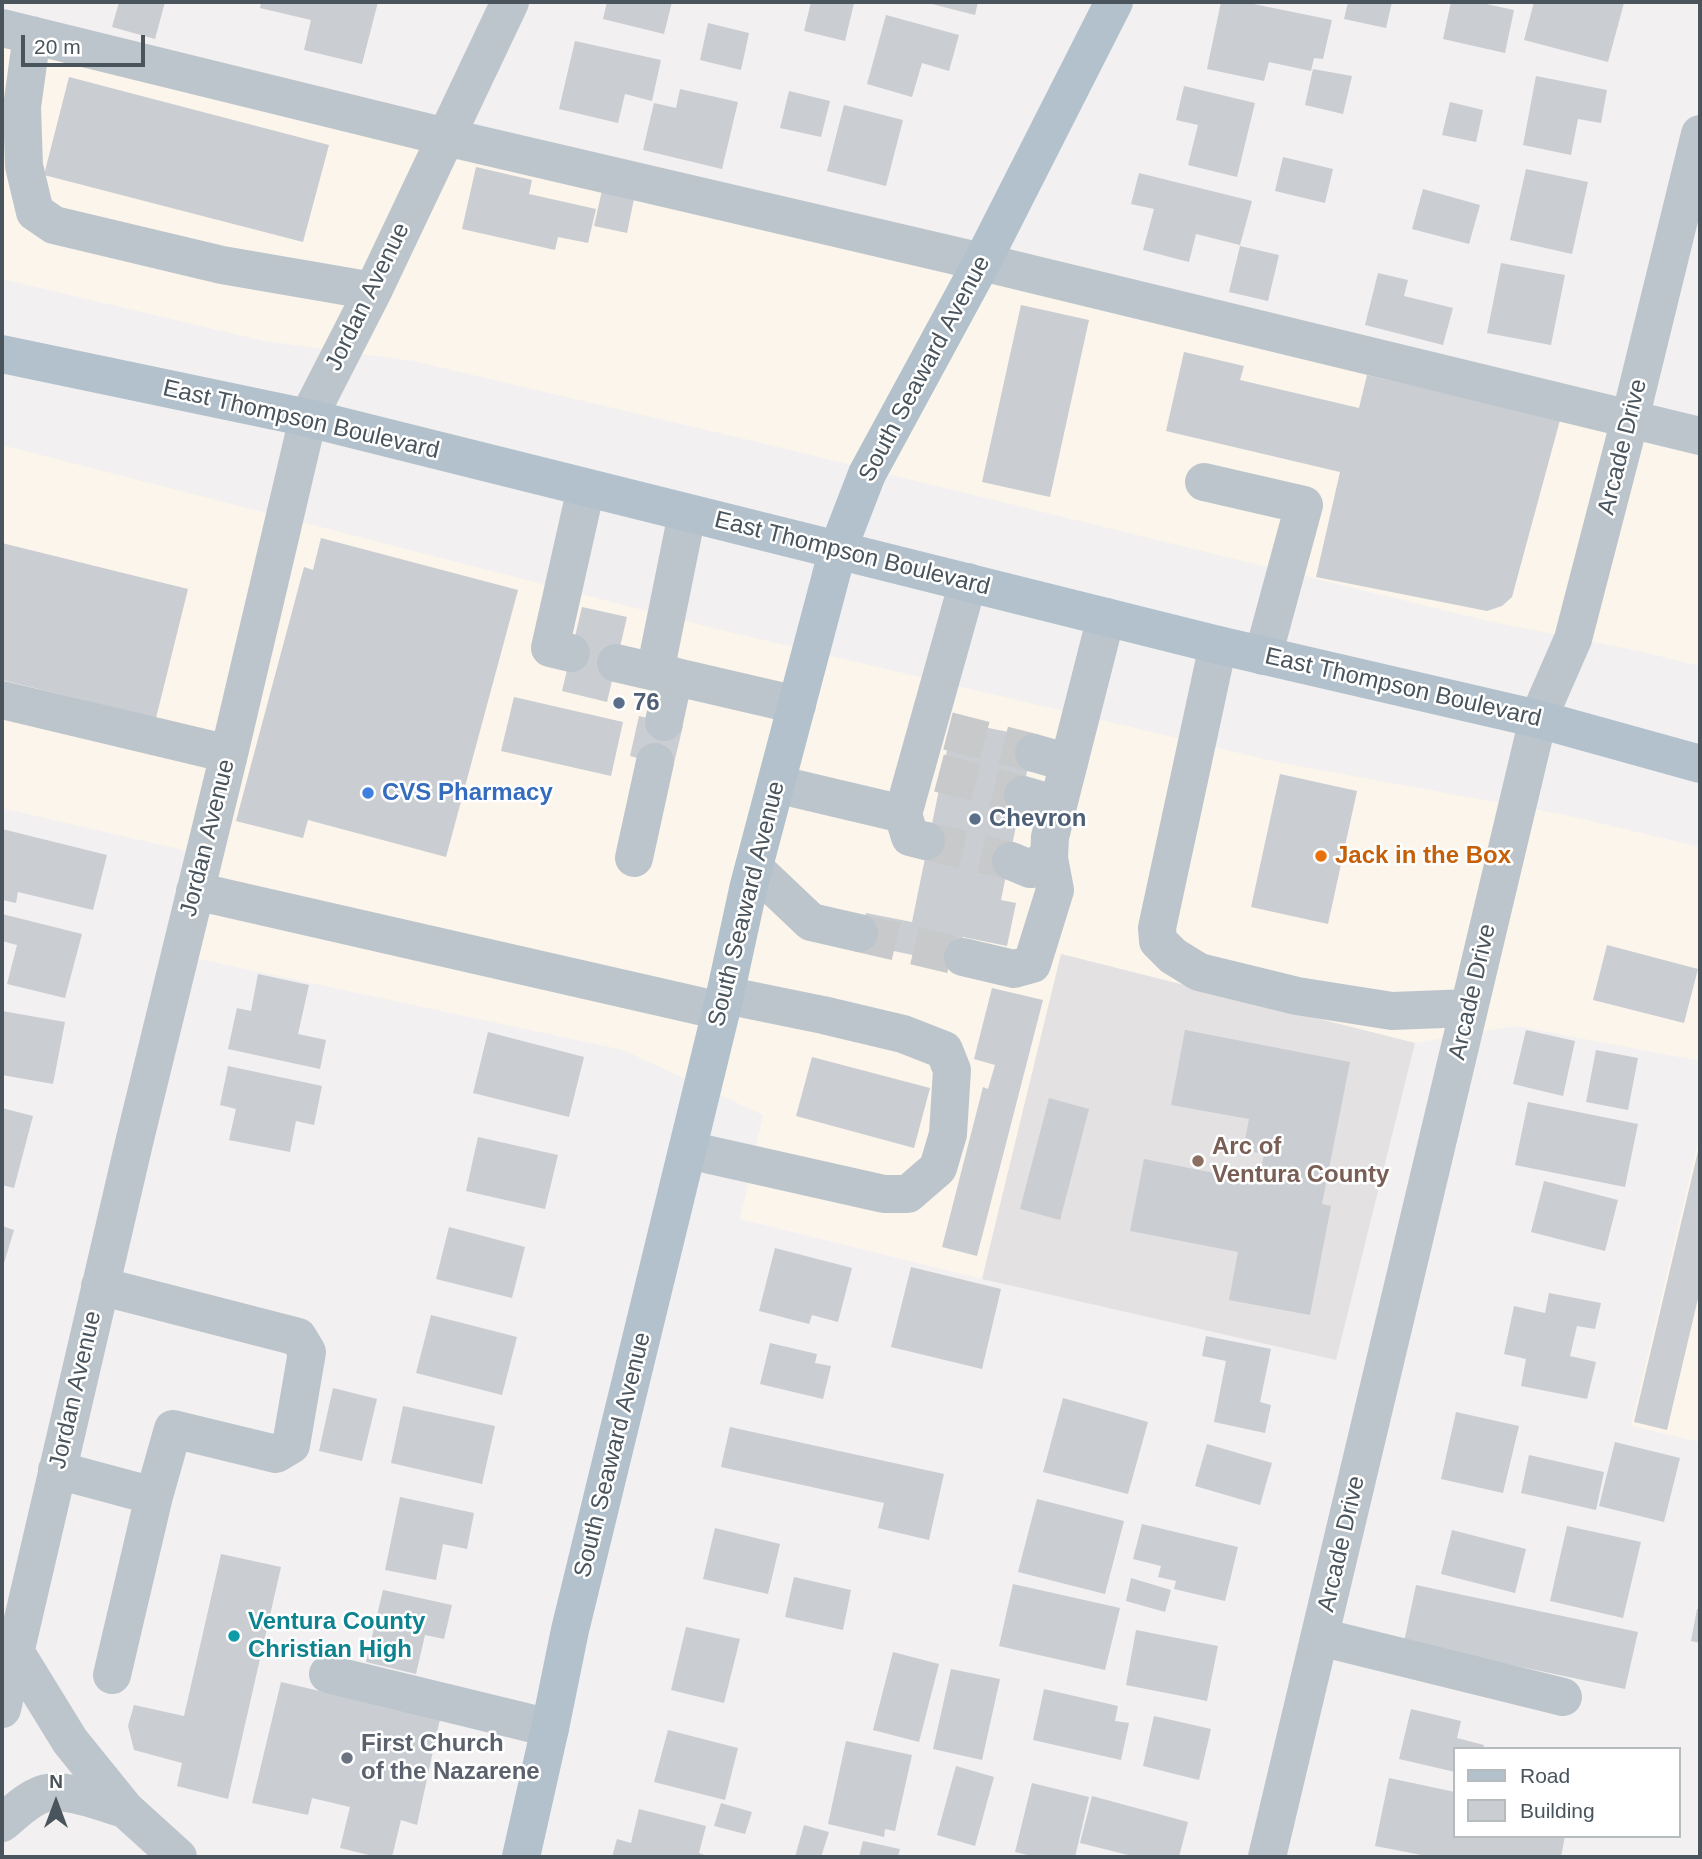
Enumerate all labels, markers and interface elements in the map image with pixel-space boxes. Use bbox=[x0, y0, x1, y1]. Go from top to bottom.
scale bar bbox=[24, 21, 149, 65]
text: 20 m bbox=[34, 35, 81, 58]
street label: Jordan Avenue bbox=[320, 218, 416, 376]
street label: South Seaward Avenue bbox=[853, 251, 997, 487]
street label: East Thompson Boulevard bbox=[160, 374, 442, 466]
street label: Arcade Drive bbox=[1592, 376, 1654, 518]
street label: East Thompson Boulevard bbox=[711, 506, 993, 602]
street label: East Thompson Boulevard bbox=[1262, 642, 1544, 734]
place label: 76 bbox=[633, 689, 660, 717]
marker: 76 bbox=[611, 695, 627, 711]
street label: Jordan Avenue bbox=[175, 756, 241, 920]
street label: South Seaward Avenue bbox=[703, 778, 791, 1030]
place label: CVS Pharmacy bbox=[382, 779, 553, 807]
marker: CVS Pharmacy bbox=[360, 785, 376, 801]
place label: Chevron bbox=[989, 805, 1086, 833]
marker: Chevron bbox=[967, 811, 983, 827]
place label: Jack in the Box bbox=[1335, 842, 1511, 870]
marker: Jack in the Box bbox=[1313, 848, 1329, 864]
street label: Arcade Drive bbox=[1443, 921, 1503, 1063]
place label: Arc of Ventura County bbox=[1212, 1133, 1389, 1189]
marker: Arc of Ventura County bbox=[1190, 1153, 1206, 1169]
street label: Jordan Avenue bbox=[44, 1308, 108, 1472]
street label: South Seaward Avenue bbox=[569, 1329, 657, 1581]
street label: Arcade Drive bbox=[1312, 1473, 1372, 1615]
place label: Ventura County Christian High bbox=[248, 1608, 425, 1664]
marker: Ventura County Christian High bbox=[226, 1628, 242, 1644]
place label: First Church of the Nazarene bbox=[361, 1730, 540, 1786]
legend bbox=[1454, 1747, 1681, 1838]
marker: First Church of the Nazarene bbox=[339, 1750, 355, 1766]
text: Road bbox=[1520, 1764, 1570, 1787]
north arrow bbox=[21, 1768, 91, 1838]
text: N bbox=[49, 1771, 63, 1792]
text: Building bbox=[1520, 1799, 1595, 1822]

